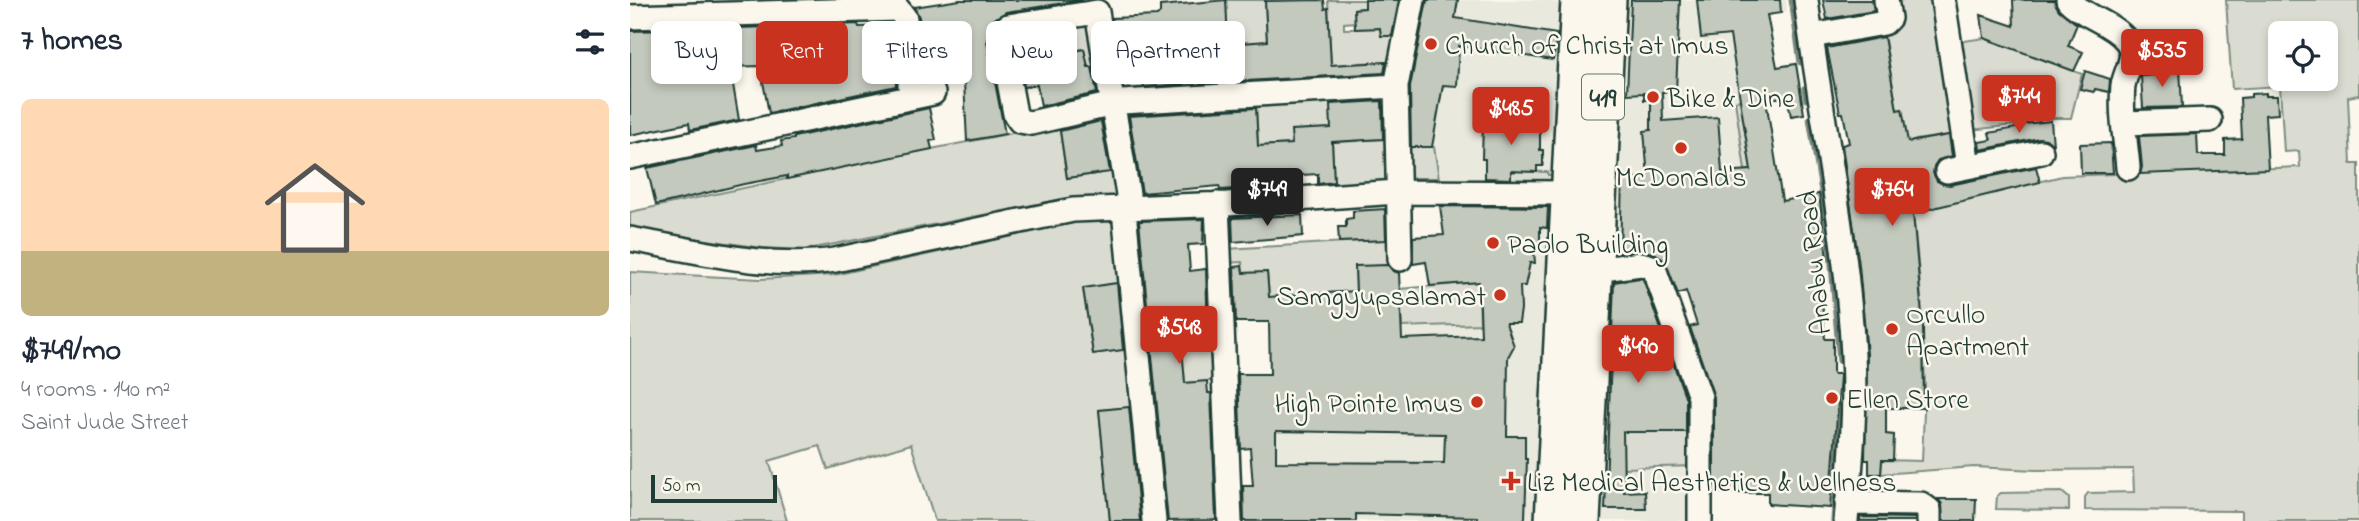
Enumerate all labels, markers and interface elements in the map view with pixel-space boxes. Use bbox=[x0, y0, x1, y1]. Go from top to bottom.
text: 7 homes bbox=[21, 20, 123, 64]
chip: Buy bbox=[651, 21, 742, 84]
chip: Rent bbox=[756, 21, 848, 84]
chip: Filters bbox=[862, 21, 972, 84]
chip: New bbox=[986, 21, 1077, 84]
chip: Apartment bbox=[1091, 21, 1245, 84]
map controls bbox=[2268, 21, 2338, 91]
button: locate bbox=[2268, 21, 2338, 91]
icon: filters bbox=[571, 23, 609, 61]
place label: Church of Christ at Imus bbox=[1445, 27, 1729, 68]
pin: $535 bbox=[2121, 29, 2203, 89]
text: $535 bbox=[2137, 35, 2187, 68]
marker: Church of Christ at Imus bbox=[1423, 36, 1439, 52]
road number: 419 bbox=[1582, 74, 1624, 120]
pin: $744 bbox=[1978, 76, 2060, 135]
place label: Bike & Dine bbox=[1666, 80, 1795, 121]
text: $744 bbox=[1998, 81, 2040, 114]
pin: $485 bbox=[1470, 88, 1552, 147]
marker: Bike & Dine bbox=[1645, 89, 1661, 105]
text: $485 bbox=[1488, 93, 1534, 126]
marker: McDonald's bbox=[1673, 140, 1689, 156]
icon: home bbox=[252, 145, 378, 271]
place label: McDonald's bbox=[1615, 159, 1747, 200]
pin: $749 bbox=[1226, 168, 1308, 228]
pin: $764 bbox=[1851, 168, 1933, 228]
text: $749 bbox=[1247, 174, 1287, 207]
text: $764 bbox=[1871, 174, 1914, 207]
street label: Anabu Road bbox=[1788, 188, 1844, 337]
place label: Paolo Building bbox=[1507, 226, 1668, 267]
marker: Paolo Building bbox=[1485, 235, 1501, 251]
place label: Samgyupsalamat bbox=[1276, 278, 1486, 319]
marker: Samgyupsalamat bbox=[1492, 287, 1508, 303]
place label: Orcullo Apartment bbox=[1906, 296, 2029, 369]
pin: $548 bbox=[1138, 306, 1220, 366]
text: $548 bbox=[1156, 312, 1202, 345]
marker: Orcullo Apartment bbox=[1884, 321, 1900, 337]
pin: $490 bbox=[1597, 326, 1679, 385]
text: $749/mo bbox=[21, 330, 121, 374]
text: $490 bbox=[1618, 331, 1658, 364]
text: 4 rooms · 140 m² bbox=[21, 374, 170, 407]
place label: Ellen Store bbox=[1846, 381, 1969, 422]
place label: High Pointe Imus bbox=[1275, 385, 1463, 426]
marker: Ellen Store bbox=[1824, 390, 1840, 406]
marker: High Pointe Imus bbox=[1469, 394, 1485, 410]
text: Saint Jude Street bbox=[21, 407, 188, 440]
place label: Liz Medical Aesthetics & Wellness bbox=[1527, 464, 1896, 505]
marker: Liz Medical Aesthetics & Wellness bbox=[1501, 471, 1521, 491]
scale bar bbox=[651, 472, 777, 504]
text: 50 m bbox=[662, 473, 701, 500]

